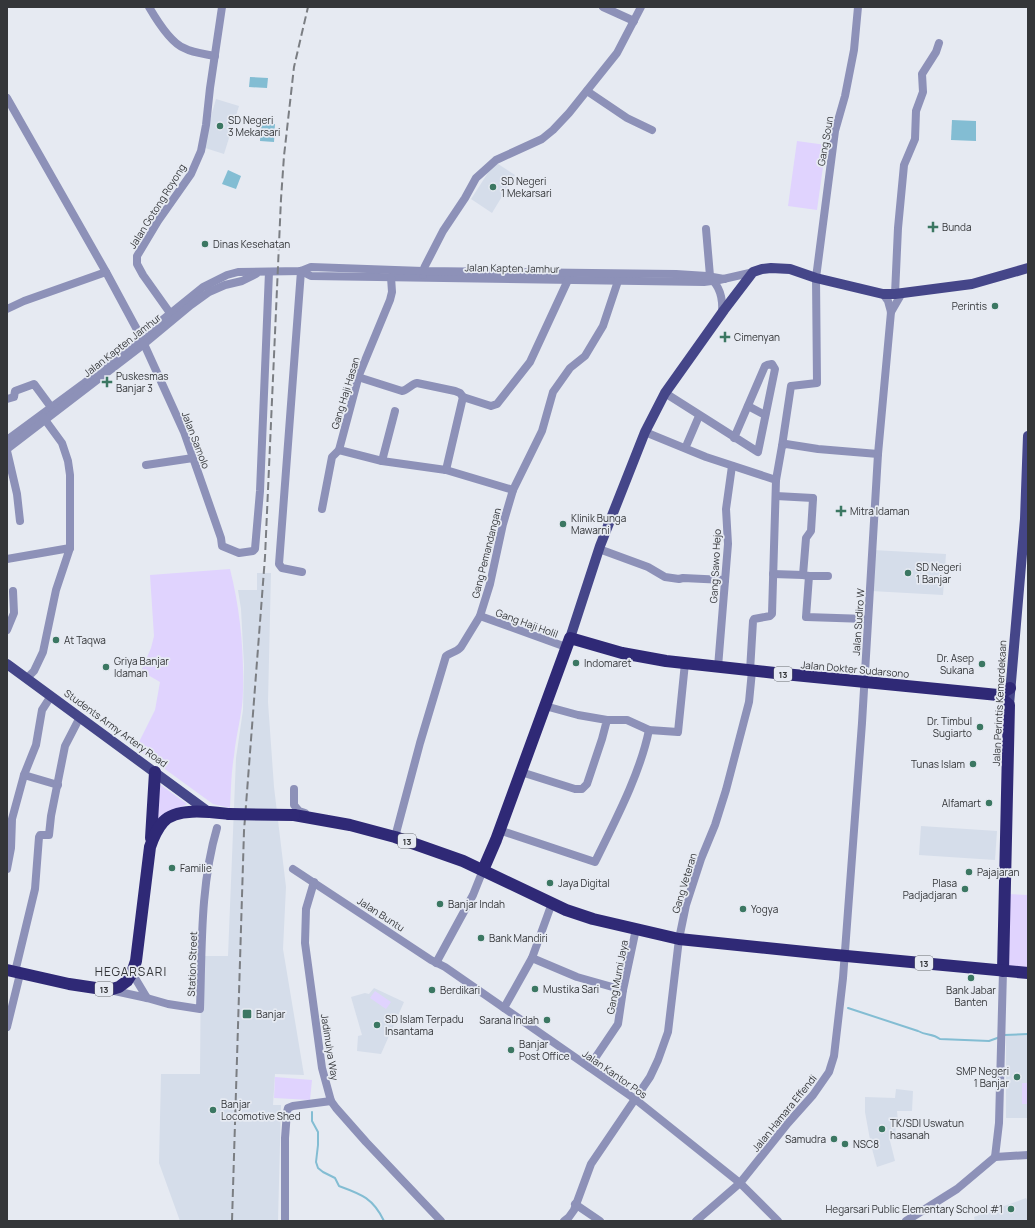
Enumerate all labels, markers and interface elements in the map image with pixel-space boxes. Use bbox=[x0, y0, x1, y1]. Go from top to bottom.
place label: SD Negeri 3 Mekarsari bbox=[228, 113, 280, 139]
street label: Gang Soun bbox=[814, 115, 836, 167]
marker: SD Negeri 3 Mekarsari bbox=[215, 121, 225, 131]
street label: Jalan Gotong Royong bbox=[125, 161, 189, 251]
place label: SD Negeri 1 Mekarsari bbox=[501, 174, 552, 200]
marker: SD Negeri 1 Mekarsari bbox=[488, 182, 498, 192]
place label: Bunda bbox=[942, 220, 971, 234]
marker: Bunda bbox=[927, 221, 939, 233]
place label: Dinas Kesehatan bbox=[213, 237, 290, 251]
marker: Dinas Kesehatan bbox=[200, 239, 210, 249]
street label: Jalan Kapten Jamhur bbox=[464, 260, 560, 276]
place label: Perintis bbox=[952, 299, 987, 313]
marker: Perintis bbox=[990, 301, 1000, 311]
street label: Jalan Kapten Jamhur bbox=[80, 310, 164, 380]
place label: Cimenyan bbox=[734, 330, 780, 344]
marker: Cimenyan bbox=[719, 331, 731, 343]
street label: Gang Haji Hasan bbox=[327, 355, 363, 431]
place label: Puskesmas Banjar 3 bbox=[116, 369, 168, 395]
marker: Puskesmas Banjar 3 bbox=[101, 376, 113, 388]
street label: Jalan Samolo bbox=[179, 409, 213, 471]
place label: Mitra Idaman bbox=[850, 504, 910, 518]
marker: Mitra Idaman bbox=[835, 505, 847, 517]
street label: Gang Pemandangan bbox=[468, 506, 504, 600]
place label: Klinik Bunga Mawarni bbox=[571, 511, 626, 537]
marker: Klinik Bunga Mawarni bbox=[558, 519, 568, 529]
street label: Gang Sawo Hejo bbox=[706, 528, 724, 604]
place label: SD Negeri 1 Banjar bbox=[916, 560, 961, 586]
marker: SD Negeri 1 Banjar bbox=[903, 568, 913, 578]
street label: Jalan Sudiro W bbox=[849, 587, 867, 656]
street label: Gang Haji Holil bbox=[494, 605, 560, 641]
place label: At Taqwa bbox=[64, 633, 106, 647]
marker: At Taqwa bbox=[51, 635, 61, 645]
street label: Jalan Perintis Kemerdekaan bbox=[989, 640, 1009, 766]
place label: Dr. Asep Sukana bbox=[937, 651, 974, 677]
place label: Griya Banjar Idaman bbox=[114, 654, 169, 680]
place label: Indomaret bbox=[584, 656, 631, 670]
street label: Jalan Dokter Sudarsono bbox=[800, 657, 910, 681]
marker: Indomaret bbox=[571, 658, 581, 668]
marker: Dr. Asep Sukana bbox=[977, 659, 987, 669]
marker: Griya Banjar Idaman bbox=[101, 662, 111, 672]
road number: 13 bbox=[774, 667, 792, 681]
street label: Students Army Artery Road bbox=[62, 686, 171, 770]
place label: Dr. Timbul Sugiarto bbox=[927, 714, 972, 740]
marker: Dr. Timbul Sugiarto bbox=[975, 722, 985, 732]
place label: Tunas Islam bbox=[911, 757, 965, 771]
marker: Tunas Islam bbox=[968, 759, 978, 769]
place label: Alfamart bbox=[942, 796, 981, 810]
marker: Alfamart bbox=[984, 798, 994, 808]
road number: 13 bbox=[398, 834, 416, 848]
street label: Gang Veteran bbox=[668, 851, 700, 915]
place label: Familie bbox=[180, 861, 212, 875]
marker: Familie bbox=[167, 863, 177, 873]
place label: Pajajaran bbox=[977, 865, 1019, 879]
marker: Pajajaran bbox=[964, 867, 974, 877]
place label: Jaya Digital bbox=[558, 876, 610, 890]
place label: Plasa Padjadjaran bbox=[903, 876, 957, 902]
marker: Jaya Digital bbox=[545, 878, 555, 888]
marker: Plasa Padjadjaran bbox=[960, 884, 970, 894]
street label: Jalan Buntu bbox=[355, 893, 407, 935]
place label: Banjar Indah bbox=[448, 897, 505, 911]
marker: Banjar Indah bbox=[435, 899, 445, 909]
place label: Yogya bbox=[751, 902, 778, 916]
marker: Yogya bbox=[738, 904, 748, 914]
street label: Station Street bbox=[184, 931, 200, 997]
place label: Bank Mandiri bbox=[489, 931, 548, 945]
marker: Bank Mandiri bbox=[476, 933, 486, 943]
street label: Gang Murni Jaya bbox=[603, 939, 631, 1015]
road number: 13 bbox=[915, 956, 933, 970]
district label: HEGARSARI bbox=[95, 963, 167, 980]
marker: Bank Jabar Banten bbox=[966, 973, 976, 983]
road number: 13 bbox=[95, 982, 113, 996]
place label: Mustika Sari bbox=[543, 982, 599, 996]
place label: Berdikari bbox=[440, 983, 480, 997]
place label: Bank Jabar Banten bbox=[946, 983, 996, 1009]
marker: Mustika Sari bbox=[530, 984, 540, 994]
marker: Berdikari bbox=[427, 985, 437, 995]
place label: Banjar bbox=[256, 1007, 286, 1021]
marker: Banjar bbox=[241, 1008, 253, 1020]
place label: SD Islam Terpadu Insantama bbox=[385, 1012, 464, 1038]
street label: Jadimulya Way bbox=[318, 1013, 342, 1082]
place label: Sarana Indah bbox=[479, 1013, 539, 1027]
marker: Sarana Indah bbox=[542, 1015, 552, 1025]
marker: SD Islam Terpadu Insantama bbox=[372, 1020, 382, 1030]
place label: Banjar Post Office bbox=[519, 1037, 570, 1063]
marker: Banjar Post Office bbox=[506, 1045, 516, 1055]
street label: Jalan Kantor Pos bbox=[580, 1046, 650, 1102]
place label: SMP Negeri 1 Banjar bbox=[956, 1064, 1009, 1090]
street label: Jalan Hamara Effendi bbox=[749, 1072, 819, 1154]
marker: SMP Negeri 1 Banjar bbox=[1012, 1072, 1022, 1082]
place label: Banjar Locomotive Shed bbox=[221, 1097, 301, 1123]
marker: Banjar Locomotive Shed bbox=[208, 1105, 218, 1115]
place label: TK/SDI Uswatun hasanah bbox=[890, 1116, 964, 1142]
marker: TK/SDI Uswatun hasanah bbox=[877, 1124, 887, 1134]
place label: Samudra bbox=[785, 1132, 826, 1146]
marker: Samudra bbox=[829, 1134, 839, 1144]
place label: NSC8 bbox=[853, 1137, 879, 1151]
marker: NSC8 bbox=[840, 1139, 850, 1149]
place label: Hegarsari Public Elementary School #1 bbox=[825, 1202, 1003, 1216]
marker: Hegarsari Public Elementary School #1 bbox=[1006, 1204, 1016, 1214]

